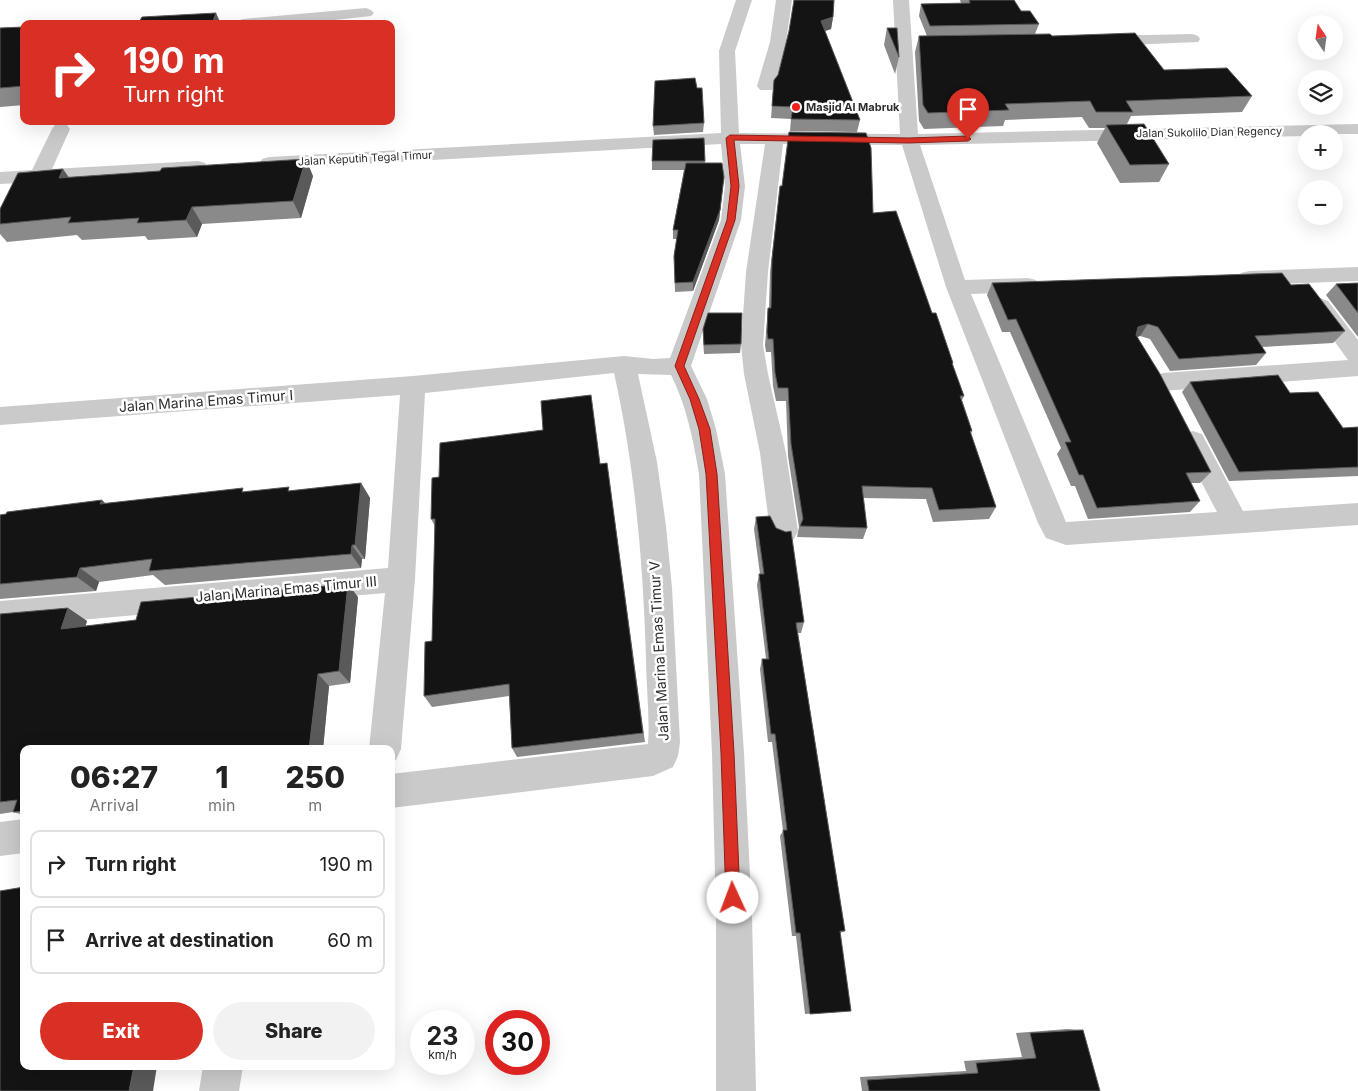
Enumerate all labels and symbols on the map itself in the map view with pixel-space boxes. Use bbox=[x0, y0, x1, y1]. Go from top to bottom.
north arrow bbox=[1298, 15, 1342, 60]
pin bbox=[947, 88, 989, 139]
place label: Masjid Al Mabruk bbox=[806, 100, 900, 114]
marker: Masjid Al Mabruk bbox=[790, 101, 802, 113]
street label: Jalan Sukolilo Dian Regency bbox=[1136, 124, 1282, 140]
street label: Jalan Keputih Tegal Timur bbox=[297, 147, 433, 169]
street label: Jalan Marina Emas Timur I bbox=[118, 386, 294, 415]
street label: Jalan Marina Emas Timur V bbox=[645, 560, 672, 742]
street label: Jalan Marina Emas Timur III bbox=[195, 572, 377, 605]
position arrow bbox=[706, 871, 758, 923]
speed limit sign: 30 bbox=[485, 1010, 550, 1075]

